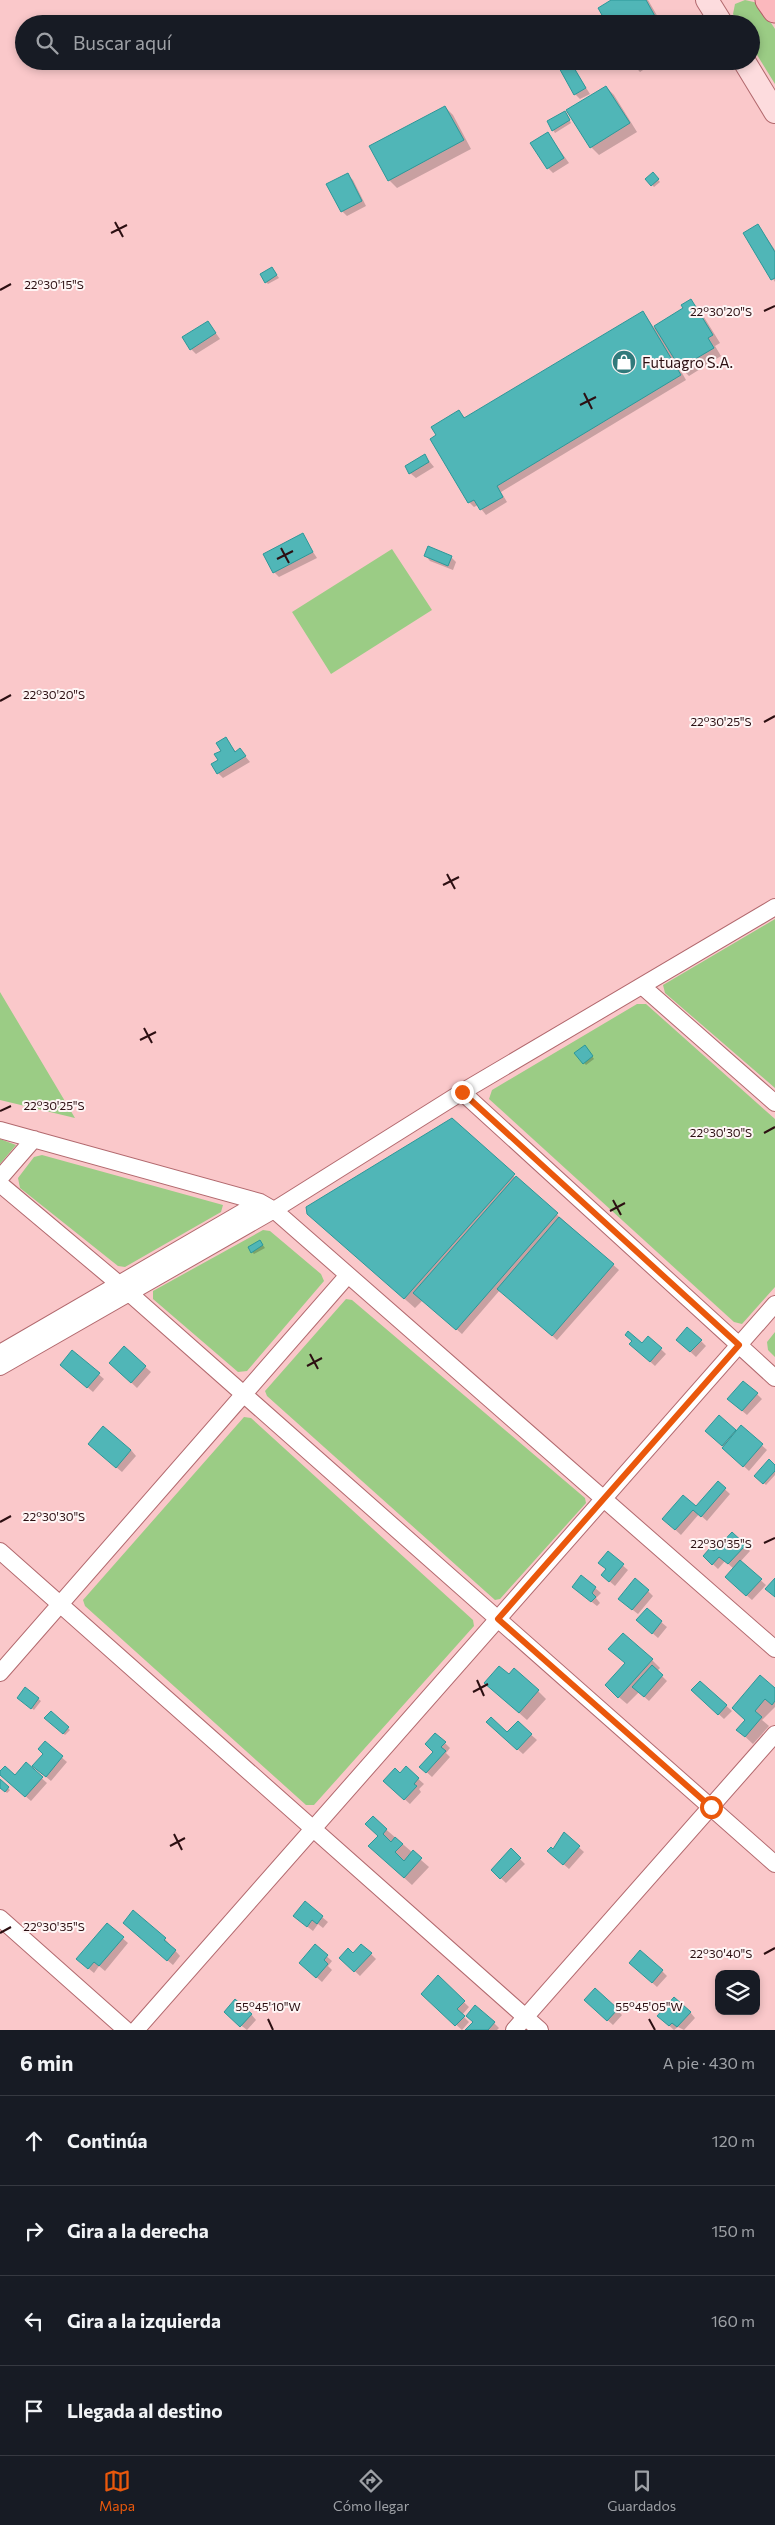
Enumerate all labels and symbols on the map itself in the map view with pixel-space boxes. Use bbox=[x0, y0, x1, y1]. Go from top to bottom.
text: 22°30'15"S bbox=[24, 277, 84, 291]
text: 22°30'20"S bbox=[690, 304, 752, 318]
shop icon: Futuagro S.A. bbox=[611, 349, 637, 375]
place label: Futuagro S.A. bbox=[642, 353, 733, 371]
text: 22°30'20"S bbox=[23, 687, 85, 701]
text: 22°30'25"S bbox=[690, 714, 752, 728]
route end bbox=[451, 1081, 474, 1104]
text: 22°30'25"S bbox=[23, 1098, 85, 1112]
text: 22°30'30"S bbox=[690, 1125, 752, 1139]
text: 22°30'30"S bbox=[23, 1509, 85, 1523]
text: 22°30'35"S bbox=[690, 1536, 752, 1550]
route start bbox=[700, 1796, 723, 1819]
text: 22°30'35"S bbox=[23, 1919, 85, 1933]
text: 22°30'40"S bbox=[690, 1946, 752, 1960]
text: 55°45'10"W bbox=[235, 1999, 301, 2013]
text: 55°45'05"W bbox=[615, 1999, 683, 2013]

